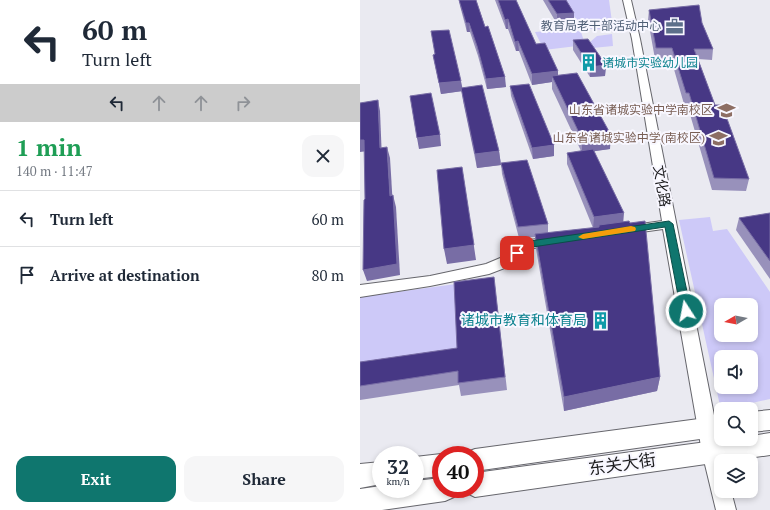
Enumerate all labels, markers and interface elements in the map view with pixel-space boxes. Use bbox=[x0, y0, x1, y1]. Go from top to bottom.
text: 60 m bbox=[82, 11, 147, 48]
icon: left bbox=[16, 16, 68, 68]
office icon: 教育局老干部活动中心 bbox=[664, 16, 684, 36]
place label: 教育局老干部活动中心 bbox=[541, 18, 661, 33]
text: Turn left bbox=[82, 47, 152, 71]
building icon: 诸城市实验幼儿园 bbox=[579, 53, 599, 73]
place label: 诸城市实验幼儿园 bbox=[602, 55, 698, 70]
icon: left bbox=[106, 92, 128, 114]
icon: ahead bbox=[148, 92, 170, 114]
icon: ahead bbox=[190, 92, 212, 114]
icon: right bbox=[232, 92, 254, 114]
school or university icon: 山东省诸城实验中学南校区 bbox=[716, 100, 736, 120]
place label: 山东省诸城实验中学南校区 bbox=[569, 102, 713, 117]
school or university icon: 山东省诸城实验中学(南校区) bbox=[708, 128, 728, 148]
place label: 山东省诸城实验中学(南校区) bbox=[553, 130, 705, 145]
text: 1 min bbox=[16, 131, 82, 163]
button: close bbox=[302, 135, 344, 177]
text: 140 m · 11:47 bbox=[16, 162, 93, 180]
street label: 文化路 bbox=[649, 164, 675, 208]
icon: left bbox=[16, 208, 38, 230]
text: Turn left bbox=[50, 209, 114, 229]
text: 60 m bbox=[311, 209, 344, 229]
pin bbox=[500, 236, 534, 270]
icon: arrive bbox=[506, 242, 528, 264]
icon: arrive bbox=[16, 264, 38, 286]
text: Arrive at destination bbox=[50, 265, 200, 285]
text: 80 m bbox=[311, 265, 344, 285]
position arrow bbox=[665, 290, 707, 332]
north arrow bbox=[714, 298, 758, 342]
map controls bbox=[714, 298, 758, 498]
place label: 诸城市教育和体育局 bbox=[461, 310, 587, 329]
building icon: 诸城市教育和体育局 bbox=[590, 310, 610, 330]
button: sound bbox=[714, 350, 758, 394]
button: search bbox=[714, 402, 758, 446]
speed limit sign: 40 bbox=[432, 446, 484, 498]
street label: 东关大街 bbox=[587, 447, 657, 480]
text: 32 bbox=[387, 453, 409, 480]
button: layers bbox=[714, 454, 758, 498]
button: Exit bbox=[16, 456, 176, 502]
button: Share bbox=[184, 456, 344, 502]
text: km/h bbox=[386, 475, 410, 488]

